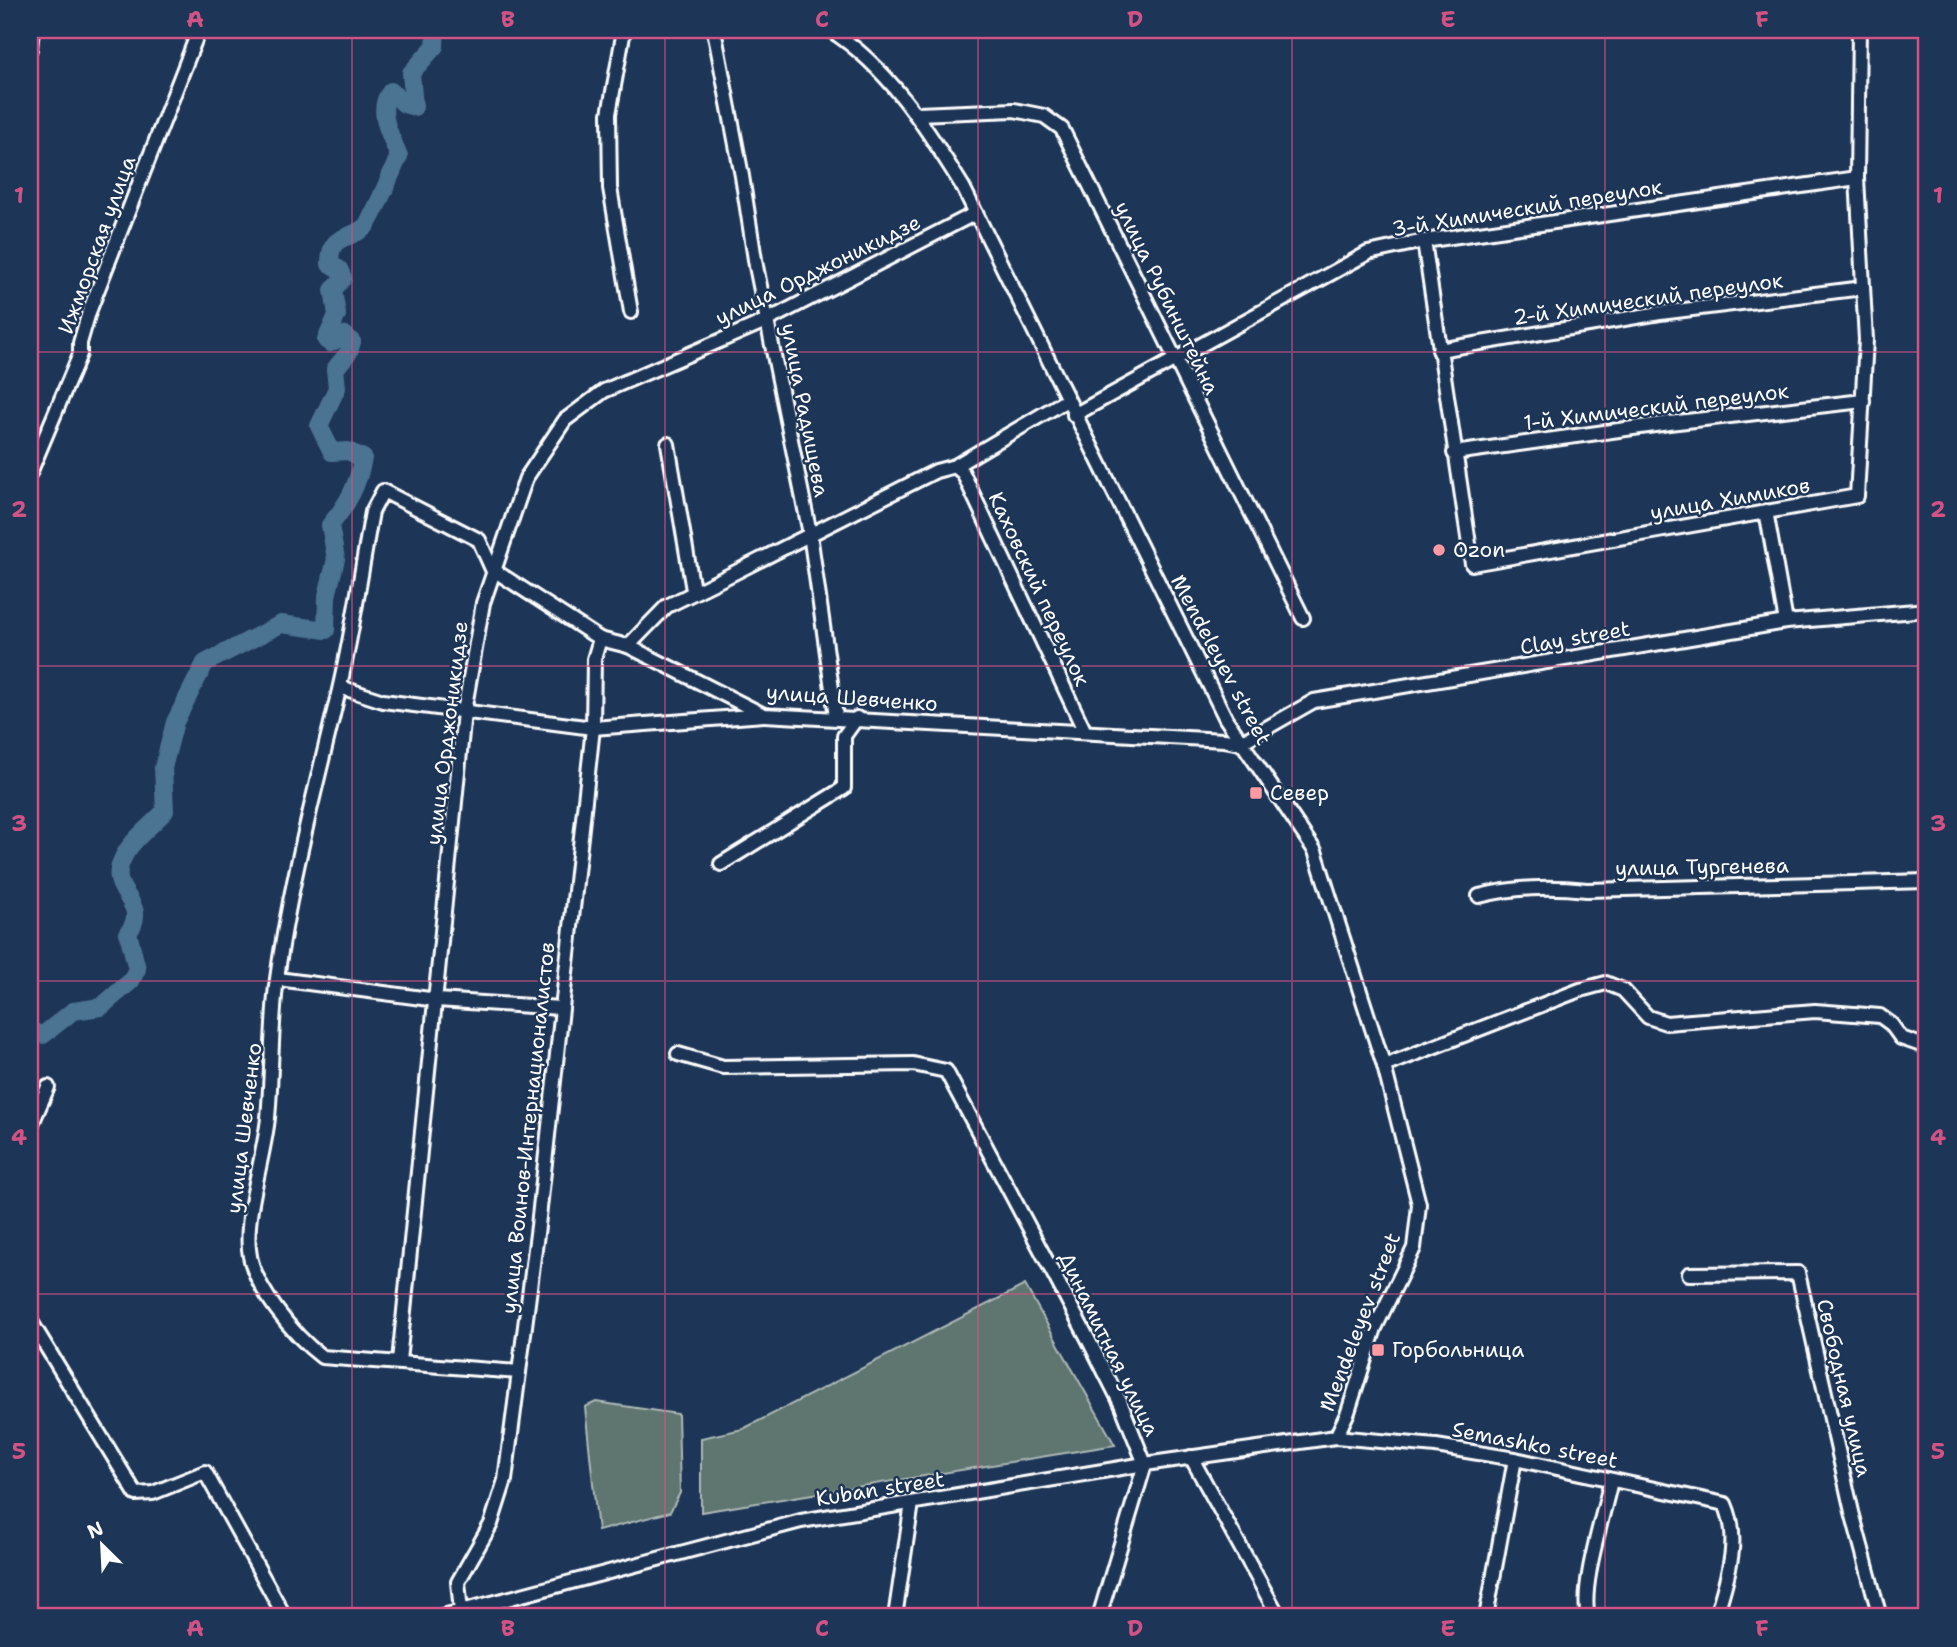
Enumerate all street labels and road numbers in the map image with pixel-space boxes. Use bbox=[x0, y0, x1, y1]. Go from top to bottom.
street label: Ижморская улица bbox=[52, 152, 142, 338]
street label: 3-й Химический переулок bbox=[1390, 173, 1664, 243]
street label: улица Рубинштейна bbox=[1108, 197, 1226, 399]
street label: улица Орджоникидзе bbox=[711, 208, 925, 332]
street label: 2-й Химический переулок bbox=[1511, 266, 1785, 332]
street label: улица Радищева bbox=[774, 321, 836, 499]
street label: 1-й Химический переулок bbox=[1522, 377, 1790, 437]
street label: улица Химиков bbox=[1648, 471, 1812, 527]
street label: Каховский переулок bbox=[982, 487, 1096, 691]
street label: Mendeleyev street bbox=[1164, 570, 1278, 750]
street label: Clay street bbox=[1518, 615, 1632, 661]
street label: улица Орджоникидзе bbox=[419, 620, 475, 846]
street label: улица Шевченко bbox=[765, 678, 939, 718]
street label: улица Тургенева bbox=[1615, 851, 1789, 883]
street label: улица Воинов-Интернационалистов bbox=[495, 941, 561, 1315]
street label: улица Шевченко bbox=[220, 1041, 268, 1215]
street label: Mendeleyev street bbox=[1313, 1229, 1407, 1415]
street label: Динамитная улица bbox=[1052, 1247, 1166, 1441]
street label: Свободная улица bbox=[1810, 1296, 1878, 1480]
street label: Semashko street bbox=[1450, 1415, 1620, 1475]
street label: Kuban street bbox=[814, 1465, 946, 1513]

